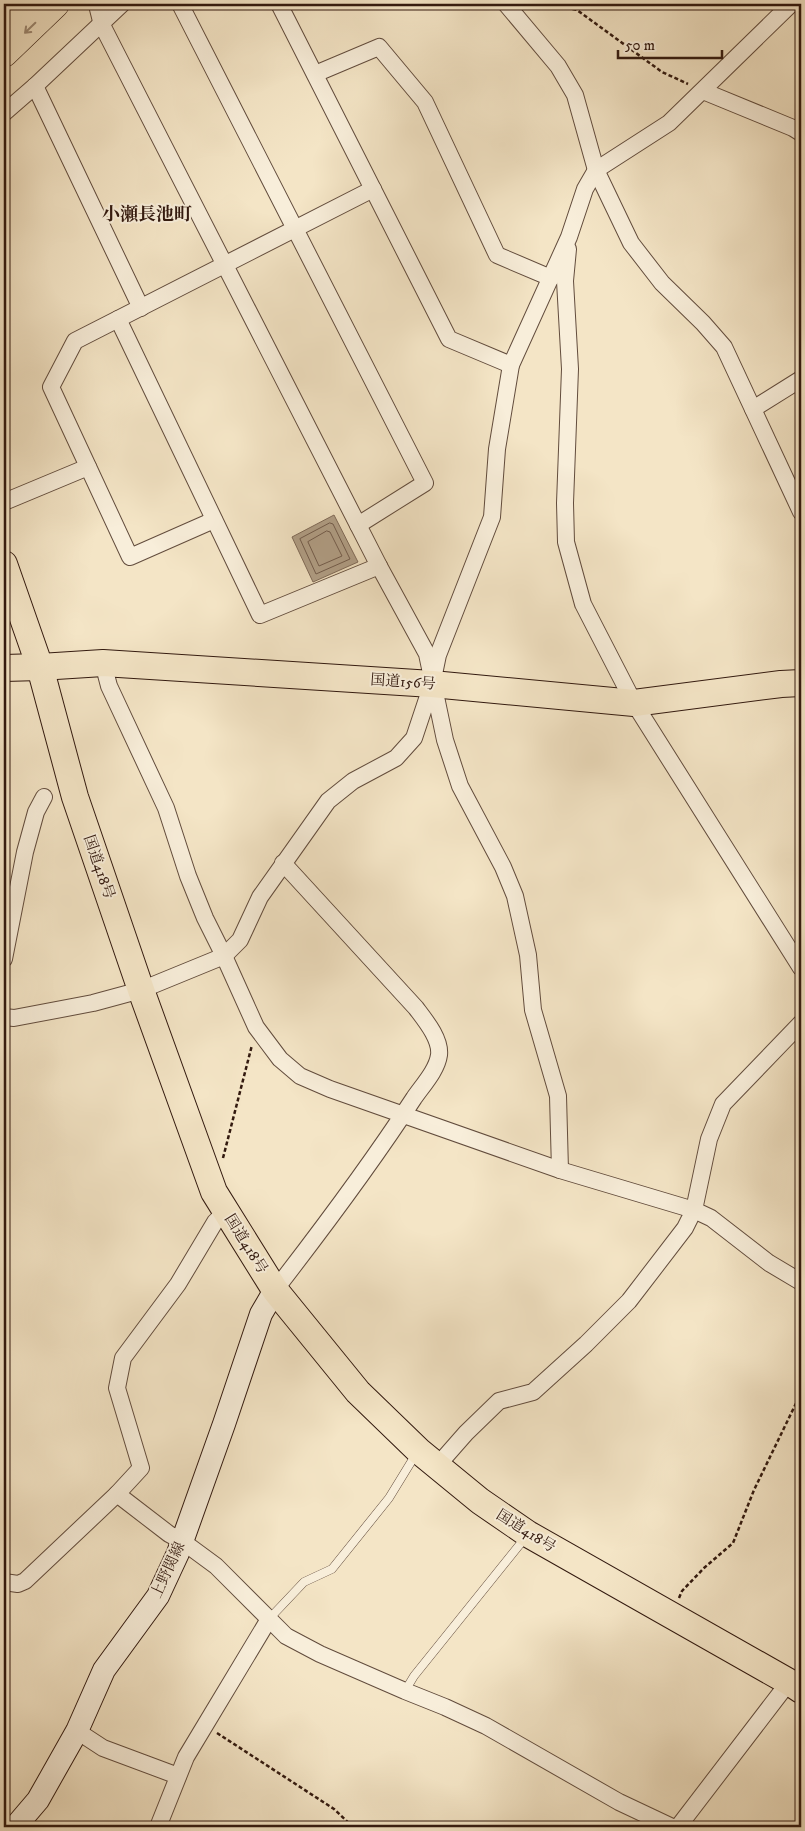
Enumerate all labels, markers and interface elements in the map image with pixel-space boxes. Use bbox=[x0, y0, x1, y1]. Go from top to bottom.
one-way arrow bbox=[24, 22, 36, 34]
scale bar bbox=[618, 28, 721, 60]
text: 50 m bbox=[625, 36, 655, 55]
district label: 小瀬長池町 bbox=[102, 204, 192, 226]
street label: 国道156号 bbox=[370, 670, 436, 694]
street label: 国道418号 bbox=[79, 832, 119, 902]
street label: 国道418号 bbox=[220, 1211, 272, 1277]
street label: 国道418号 bbox=[493, 1505, 559, 1557]
street label: 上野関線 bbox=[147, 1539, 189, 1601]

